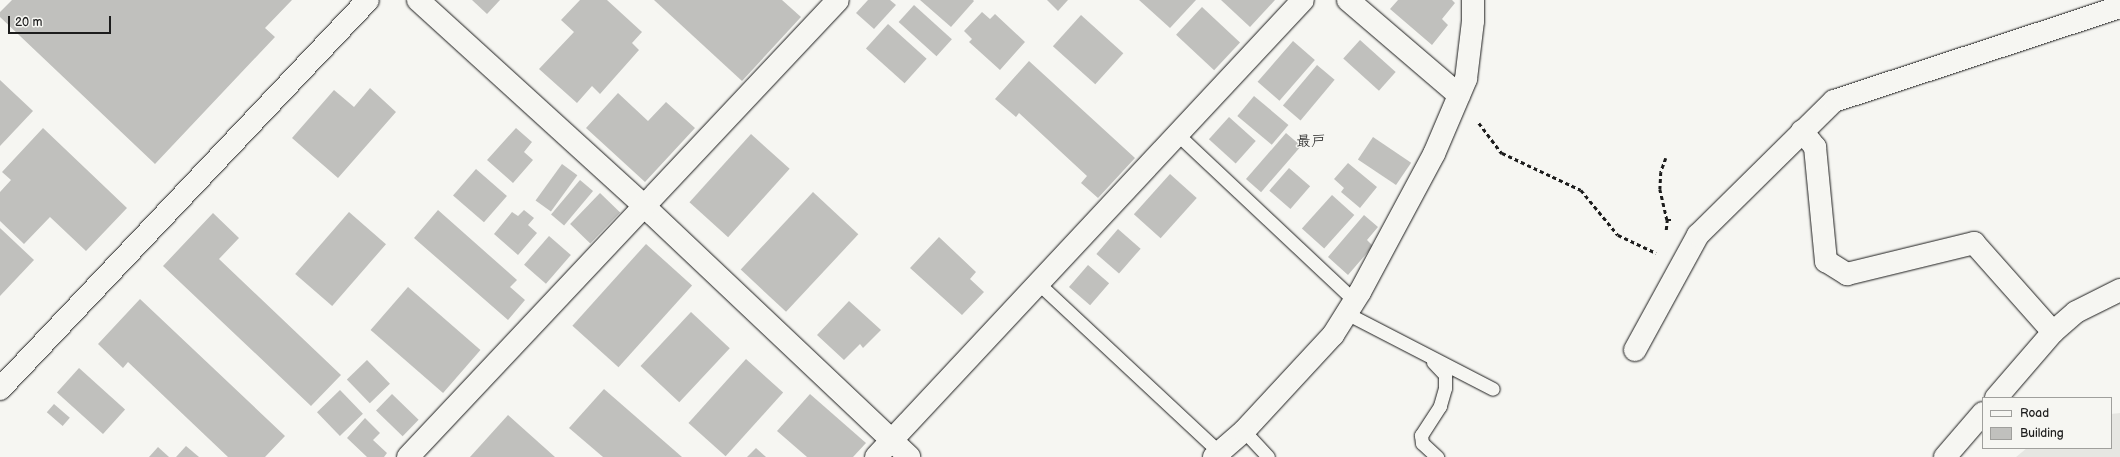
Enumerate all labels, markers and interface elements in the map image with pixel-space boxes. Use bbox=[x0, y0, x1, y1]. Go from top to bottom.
scale bar bbox=[10, 8, 113, 34]
text: 20 m bbox=[15, 15, 42, 30]
district label: 最戸 bbox=[1296, 133, 1326, 151]
legend bbox=[1982, 397, 2112, 449]
text: Road bbox=[2020, 406, 2049, 421]
text: Building bbox=[2020, 426, 2064, 441]

